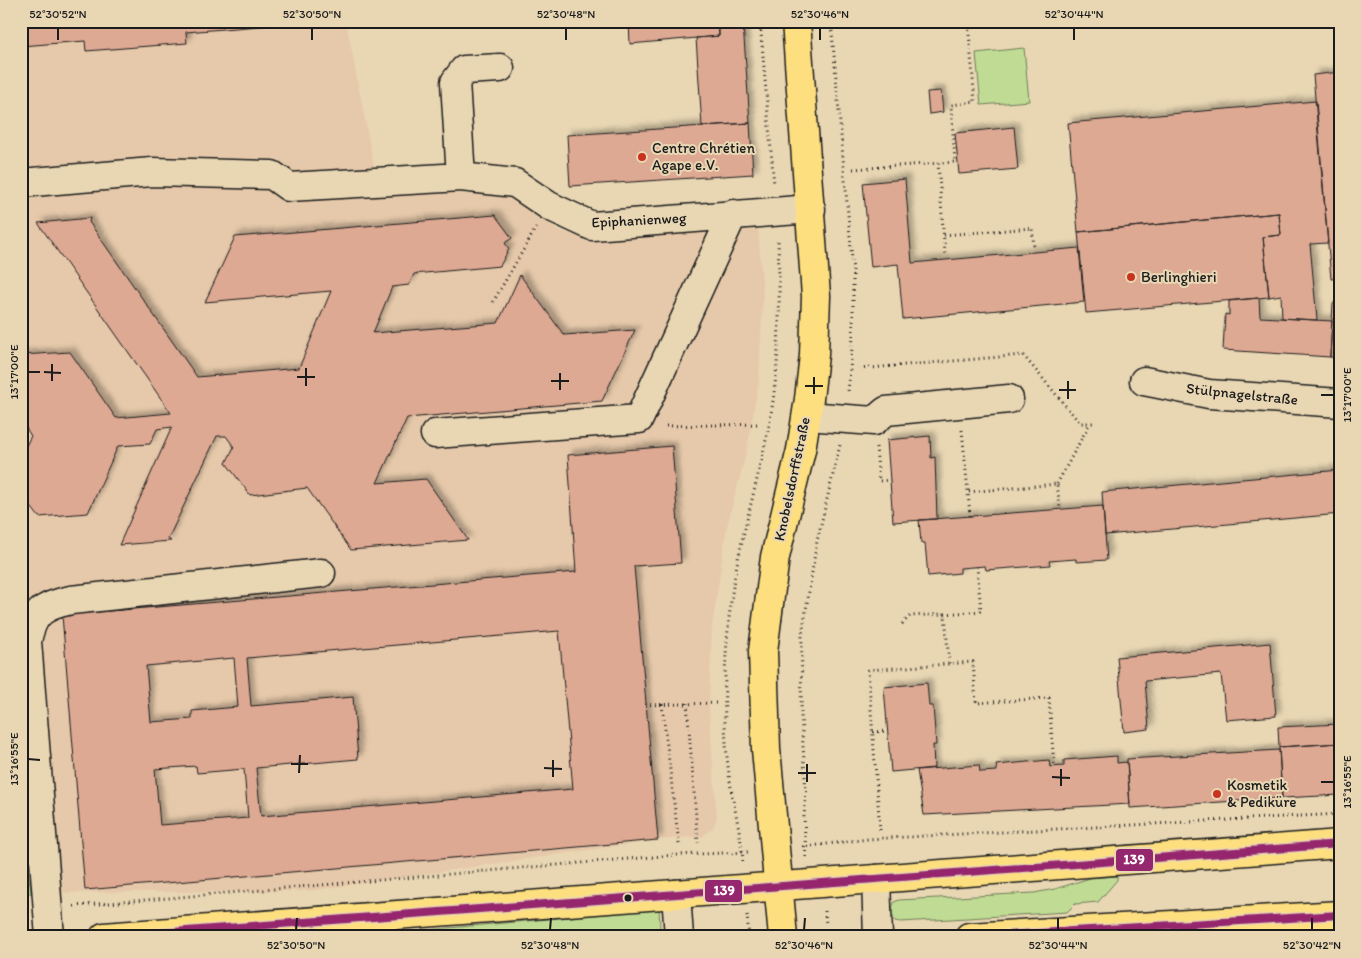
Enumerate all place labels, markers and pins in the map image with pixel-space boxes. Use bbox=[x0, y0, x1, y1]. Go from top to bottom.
place label: Centre Chrétien Agape e.V. bbox=[652, 139, 755, 174]
marker: Centre Chrétien Agape e.V. bbox=[636, 151, 648, 163]
place label: Berlinghieri bbox=[1141, 268, 1217, 286]
marker: Berlinghieri bbox=[1125, 271, 1137, 283]
place label: Kosmetik & Pediküre bbox=[1227, 776, 1297, 811]
marker: Kosmetik & Pediküre bbox=[1211, 788, 1223, 800]
unlabelled marker bbox=[623, 893, 633, 903]

